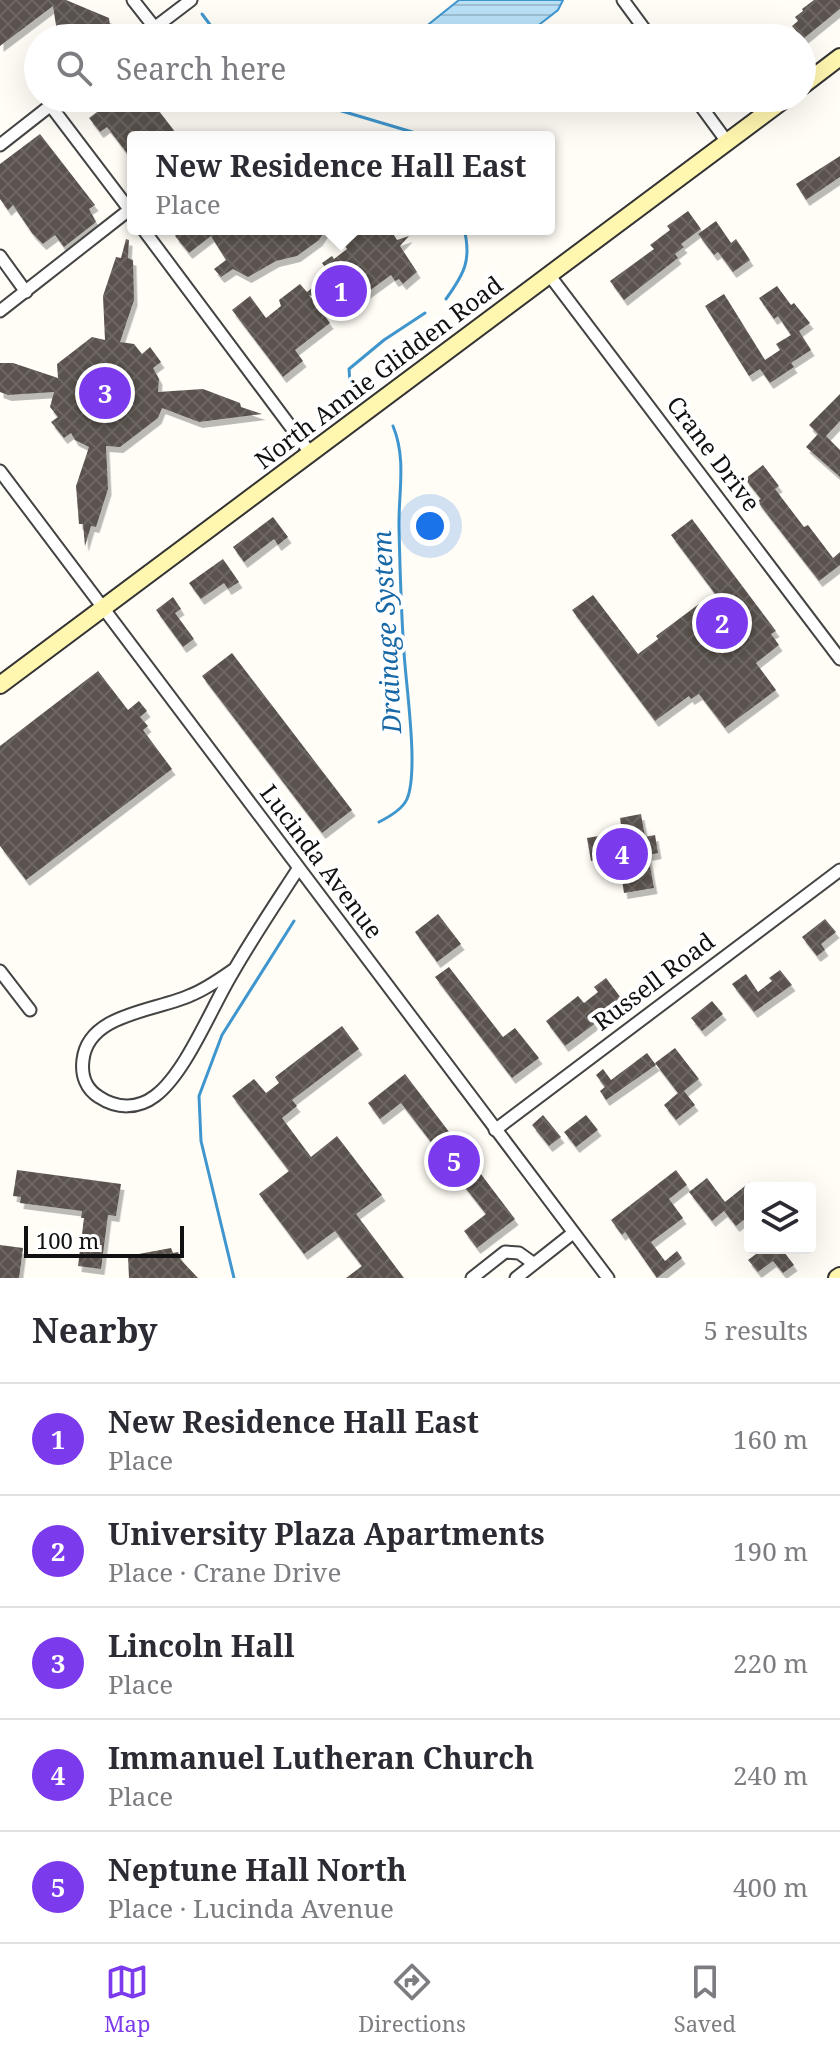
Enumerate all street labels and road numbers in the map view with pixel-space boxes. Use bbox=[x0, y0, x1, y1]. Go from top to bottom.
street label: North Annie Glidden Road bbox=[248, 268, 509, 476]
street label: Crane Drive bbox=[660, 389, 769, 518]
street label: Lucinda Avenue bbox=[253, 777, 391, 945]
street label: Russell Road bbox=[585, 924, 721, 1037]

